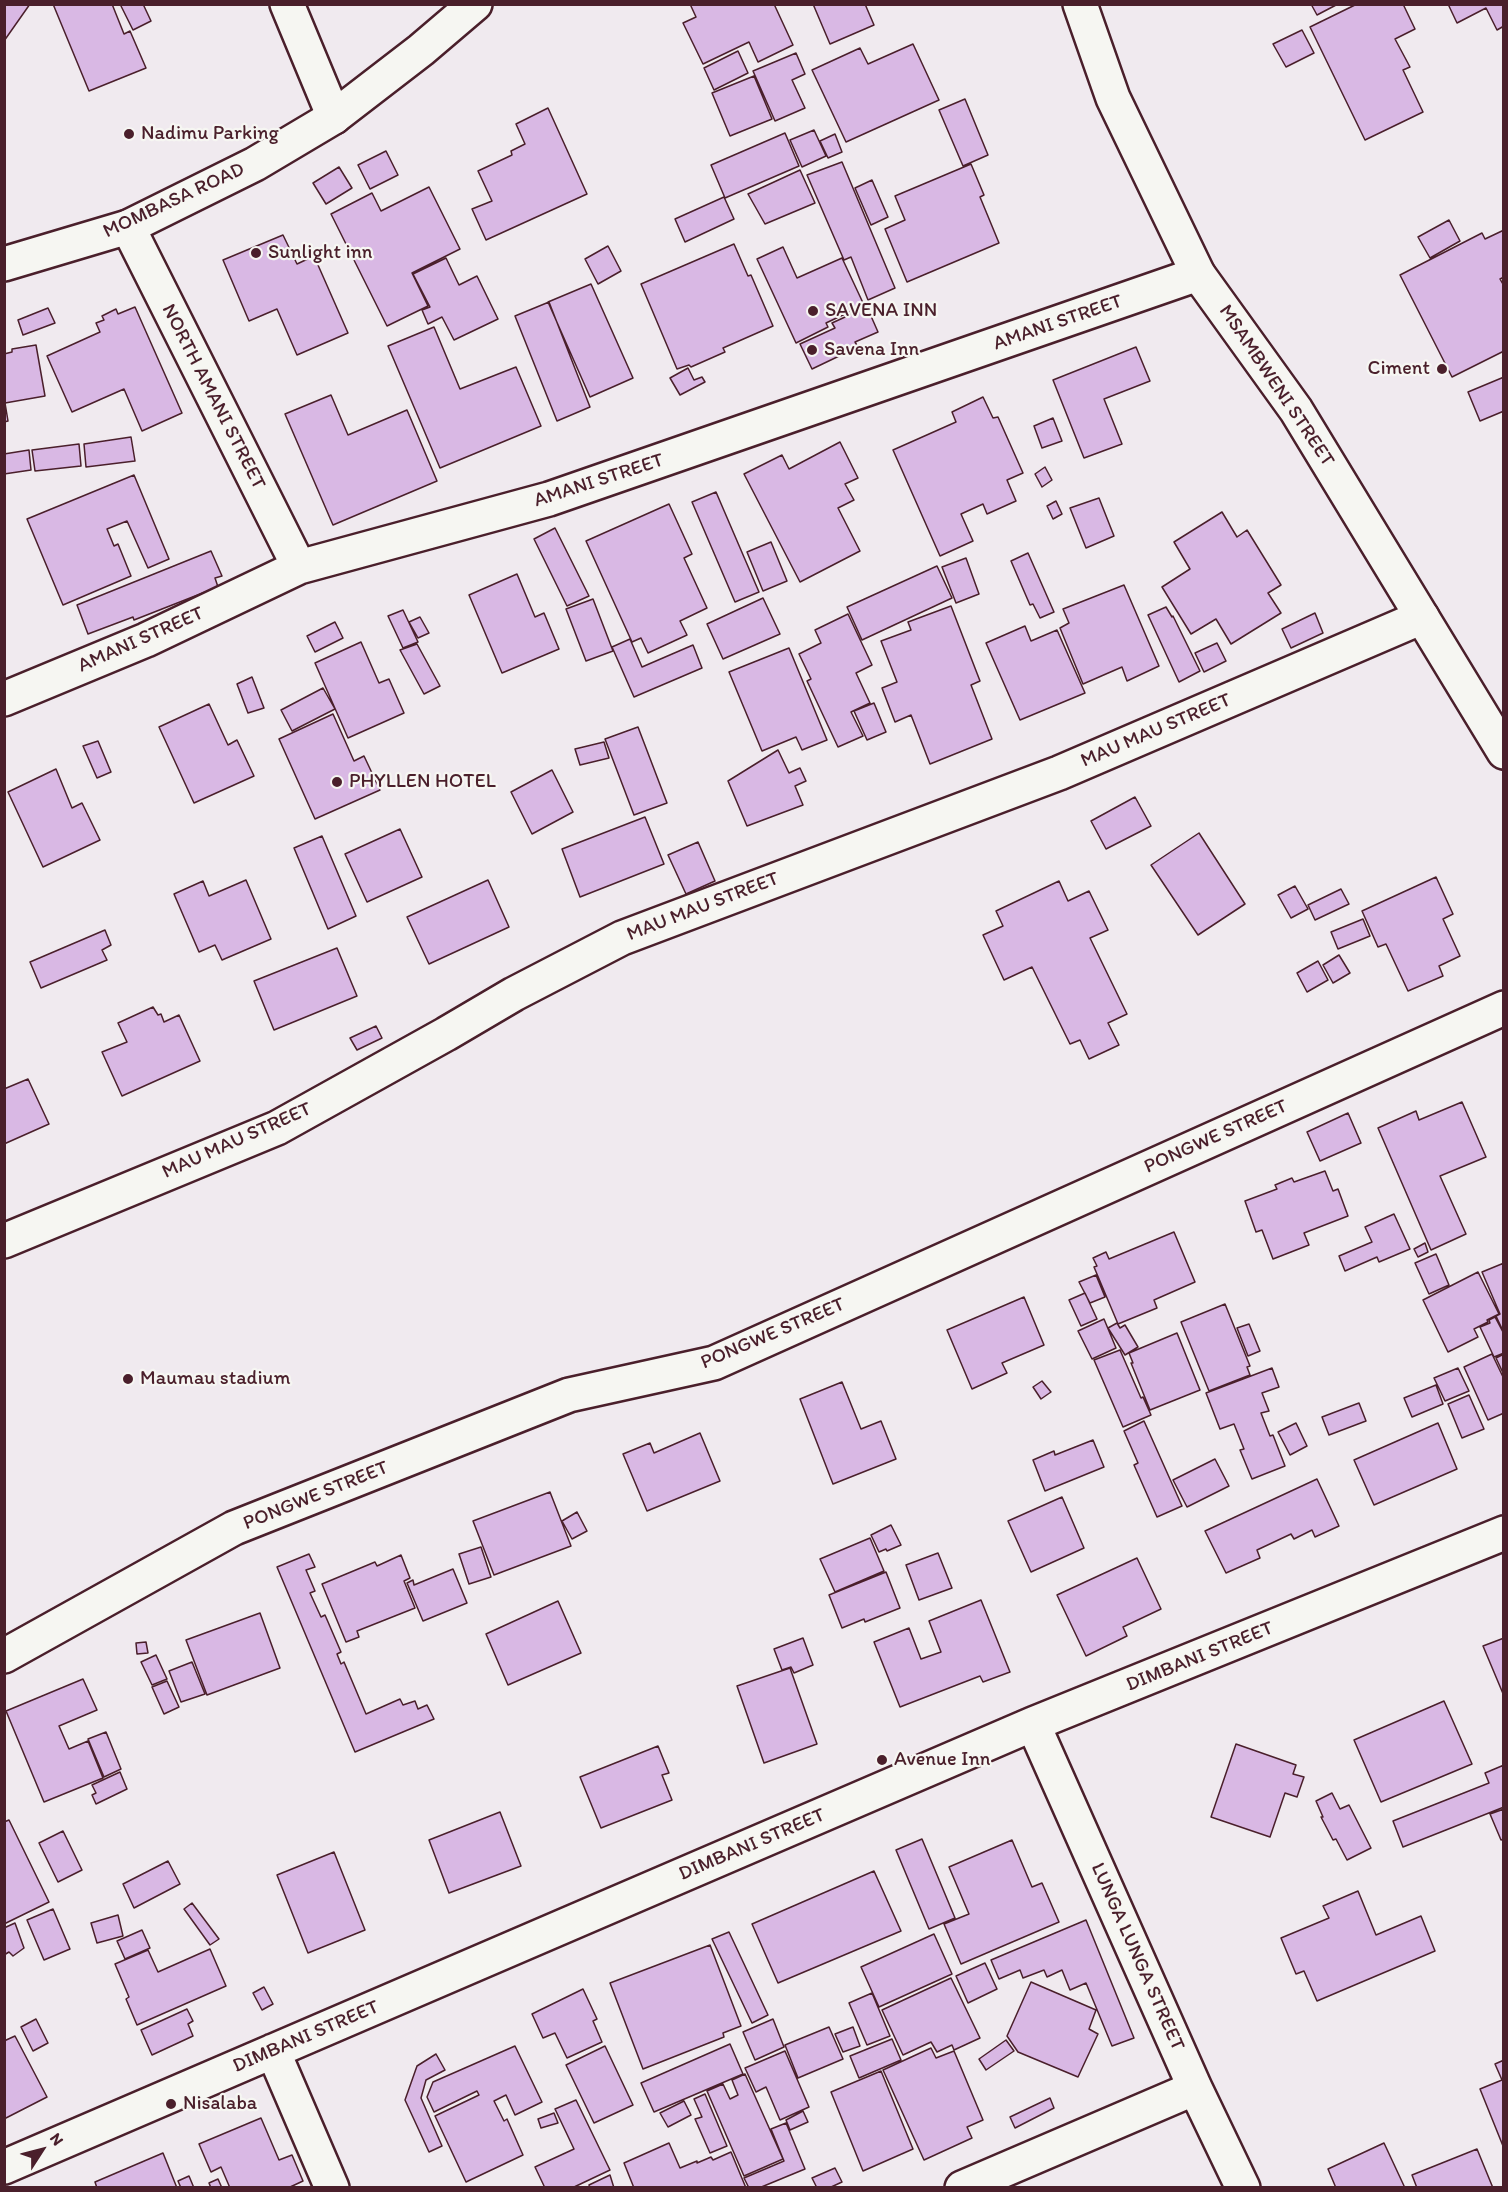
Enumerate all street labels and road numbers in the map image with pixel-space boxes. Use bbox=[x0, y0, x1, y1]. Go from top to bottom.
street label: MOMBASA ROAD bbox=[100, 158, 248, 244]
street label: AMANI STREET bbox=[990, 290, 1126, 356]
street label: NORTH AMANI STREET bbox=[156, 300, 270, 494]
street label: MSAMBWENI STREET bbox=[1213, 300, 1339, 472]
street label: AMANI STREET bbox=[531, 449, 667, 513]
street label: AMANI STREET bbox=[74, 602, 208, 678]
street label: MAU MAU STREET bbox=[1077, 689, 1235, 773]
street label: MAU MAU STREET bbox=[624, 867, 782, 947]
street label: PONGWE STREET bbox=[1141, 1095, 1291, 1179]
street label: MAU MAU STREET bbox=[159, 1097, 315, 1185]
street label: PONGWE STREET bbox=[697, 1293, 849, 1375]
street label: PONGWE STREET bbox=[240, 1456, 392, 1536]
street label: DIMBANI STREET bbox=[1123, 1617, 1277, 1697]
street label: DIMBANI STREET bbox=[675, 1803, 829, 1887]
street label: LUNGA LUNGA STREET bbox=[1085, 1859, 1189, 2055]
street label: DIMBANI STREET bbox=[229, 1995, 383, 2079]

